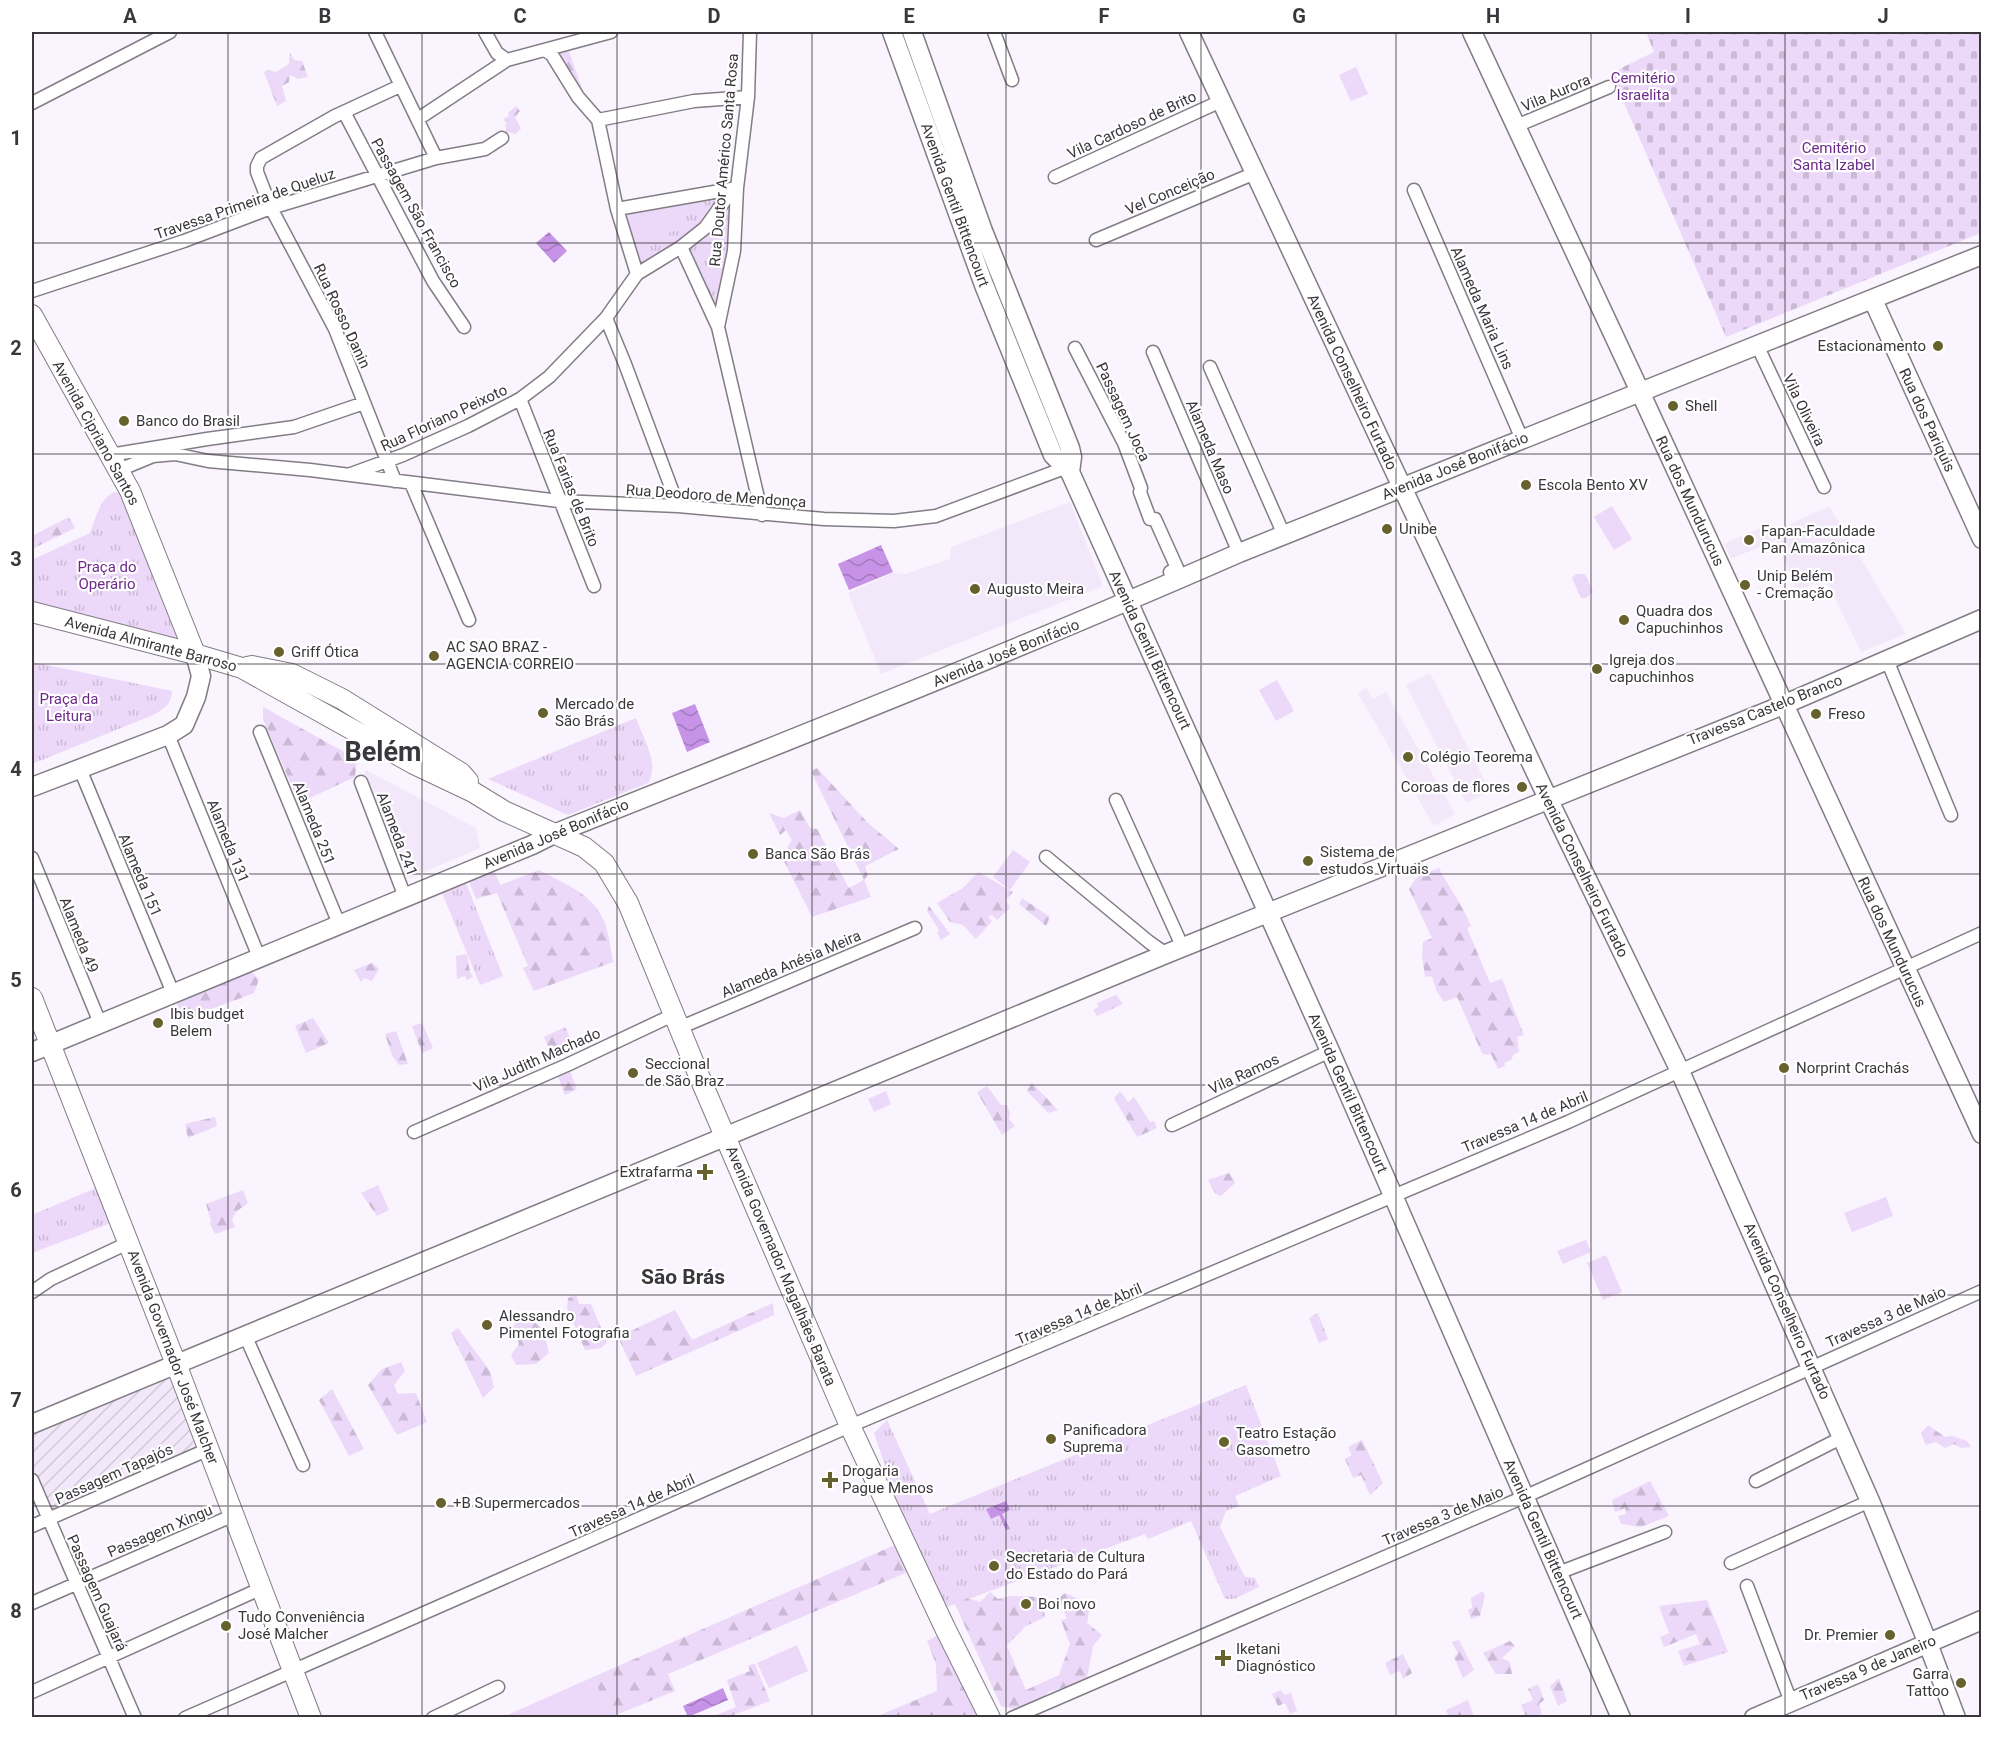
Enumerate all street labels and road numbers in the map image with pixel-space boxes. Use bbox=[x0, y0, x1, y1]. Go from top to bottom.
street label: Rua Doutor Américo Santa Rosa bbox=[706, 53, 742, 267]
street label: Vila Aurora bbox=[1519, 70, 1593, 116]
street label: Vila Cardoso de Brito bbox=[1065, 87, 1199, 163]
street label: Avenida Gentil Bittencourt bbox=[917, 121, 993, 290]
street label: Passagem São Francisco bbox=[367, 135, 465, 291]
street label: Travessa Primeira de Queluz bbox=[153, 165, 337, 243]
street label: Vel Conceição bbox=[1123, 165, 1217, 219]
street label: Alameda Maria Lins bbox=[1447, 244, 1517, 372]
street label: Rua Rosso Danin bbox=[310, 261, 374, 371]
street label: Avenida Conselheiro Furtado bbox=[1303, 291, 1401, 473]
street label: Avenida Cipriano Santos bbox=[49, 358, 143, 508]
street label: Passagem Joca bbox=[1092, 360, 1154, 464]
street label: Rua dos Pariquis bbox=[1895, 365, 1959, 475]
street label: Vila Oliveira bbox=[1779, 371, 1829, 449]
street label: Rua Floriano Peixoto bbox=[378, 381, 510, 455]
street label: Alameda Maso bbox=[1182, 397, 1238, 497]
street label: Rua Farias de Brito bbox=[539, 426, 603, 550]
street label: Avenida José Bonifácio bbox=[1379, 428, 1531, 504]
street label: Rua dos Mundurucus bbox=[1652, 433, 1728, 569]
street label: Rua Deodoro de Mendonça bbox=[625, 481, 807, 511]
street label: Avenida Gentil Bittencourt bbox=[1105, 568, 1195, 732]
street label: Avenida Almirante Barroso bbox=[63, 612, 239, 676]
street label: Avenida José Bonifácio bbox=[930, 615, 1082, 691]
street label: Travessa Castelo Branco bbox=[1685, 671, 1845, 749]
street label: Alameda 251 bbox=[289, 779, 339, 867]
street label: Avenida Conselheiro Furtado bbox=[1532, 780, 1632, 960]
street label: Alameda 241 bbox=[373, 790, 421, 878]
street label: Avenida José Bonifácio bbox=[481, 795, 631, 873]
street label: Alameda 131 bbox=[203, 797, 253, 885]
street label: Alameda 151 bbox=[114, 831, 166, 919]
street label: Rua dos Mundurucus bbox=[1854, 874, 1930, 1010]
street label: Alameda 49 bbox=[56, 895, 102, 975]
street label: Alameda Anésia Meira bbox=[718, 926, 864, 1002]
street label: Avenida Gentil Bittencourt bbox=[1305, 1010, 1391, 1176]
street label: Vila Judith Machado bbox=[471, 1024, 603, 1096]
street label: Vila Ramos bbox=[1206, 1050, 1282, 1098]
street label: Travessa 14 de Abril bbox=[1459, 1087, 1591, 1157]
street label: Avenida Governador Magalhães Barata bbox=[722, 1143, 840, 1389]
street label: Avenida Conselheiro Furtado bbox=[1740, 1220, 1834, 1402]
street label: Avenida Governador José Malcher bbox=[124, 1247, 222, 1467]
street label: Travessa 14 de Abril bbox=[1013, 1279, 1145, 1349]
street label: Travessa 3 de Maio bbox=[1823, 1282, 1949, 1352]
street label: Passagem Tapajós bbox=[52, 1440, 176, 1508]
street label: Avenida Gentil Bittencourt bbox=[1500, 1456, 1586, 1622]
street label: Travessa 14 de Abril bbox=[567, 1470, 697, 1542]
street label: Travessa 3 de Maio bbox=[1380, 1482, 1506, 1550]
street label: Passagem Xingu bbox=[105, 1501, 215, 1561]
street label: Passagem Guajará bbox=[63, 1532, 131, 1654]
street label: Travessa 9 de Janeiro bbox=[1797, 1631, 1939, 1705]

